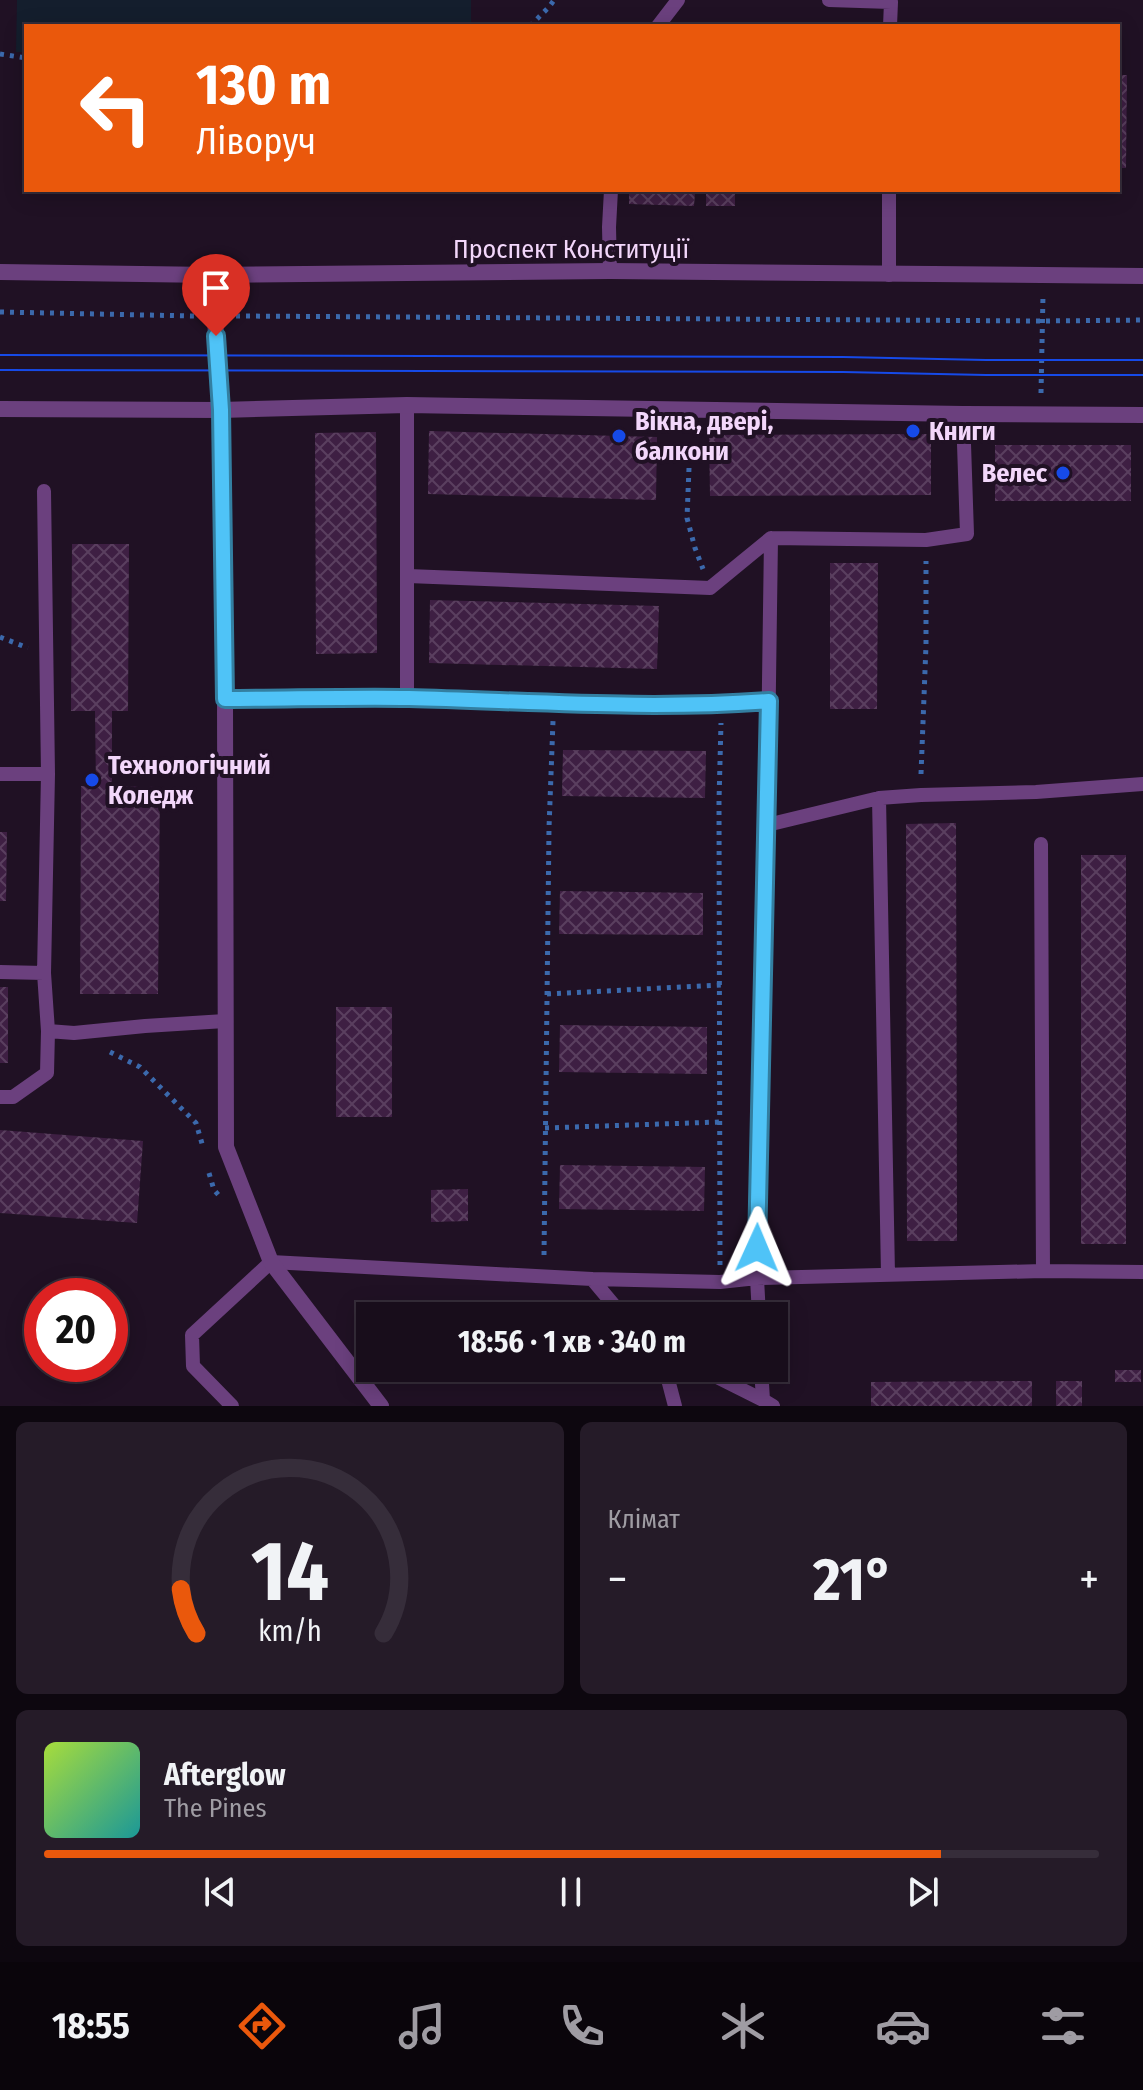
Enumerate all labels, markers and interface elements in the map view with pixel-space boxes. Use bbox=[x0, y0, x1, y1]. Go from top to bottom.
text: 130 m bbox=[196, 52, 331, 119]
icon: left bbox=[64, 56, 168, 160]
text: Ліворуч bbox=[196, 120, 316, 164]
street label: Проспект Конституції bbox=[453, 234, 690, 265]
pin bbox=[182, 254, 250, 336]
icon: arrive bbox=[194, 266, 238, 310]
place label: Вікна, двері, балкони bbox=[635, 406, 773, 467]
place label: Книги bbox=[929, 416, 996, 447]
marker: Книги bbox=[904, 422, 922, 440]
marker: Вікна, двері, балкони bbox=[610, 427, 628, 445]
place label: Велес bbox=[982, 458, 1048, 489]
marker: Велес bbox=[1054, 464, 1072, 482]
place label: Технологічний Коледж bbox=[108, 750, 271, 811]
marker: Технологічний Коледж bbox=[83, 771, 101, 789]
position arrow bbox=[715, 1206, 799, 1290]
speed limit sign: 20 bbox=[24, 1278, 128, 1382]
text: 18:56 · 1 хв · 340 m bbox=[458, 1324, 686, 1360]
text: Клімат bbox=[608, 1504, 680, 1535]
text: 14 bbox=[251, 1522, 329, 1622]
text: 21° bbox=[813, 1544, 893, 1616]
text: − bbox=[608, 1553, 627, 1606]
text: + bbox=[1079, 1553, 1099, 1606]
text: km/h bbox=[258, 1614, 322, 1649]
text: Afterglow bbox=[164, 1757, 286, 1793]
text: The Pines bbox=[164, 1793, 267, 1824]
icon: previous bbox=[198, 1870, 242, 1914]
icon: pause bbox=[549, 1870, 593, 1914]
icon: next bbox=[901, 1870, 945, 1914]
icon: directions bbox=[234, 1998, 290, 2054]
icon: music bbox=[394, 1998, 450, 2054]
icon: phone bbox=[554, 1998, 610, 2054]
icon: climate bbox=[715, 1998, 771, 2054]
icon: car bbox=[875, 1998, 931, 2054]
icon: filters bbox=[1035, 1998, 1091, 2054]
text: 18:55 bbox=[52, 2004, 130, 2048]

